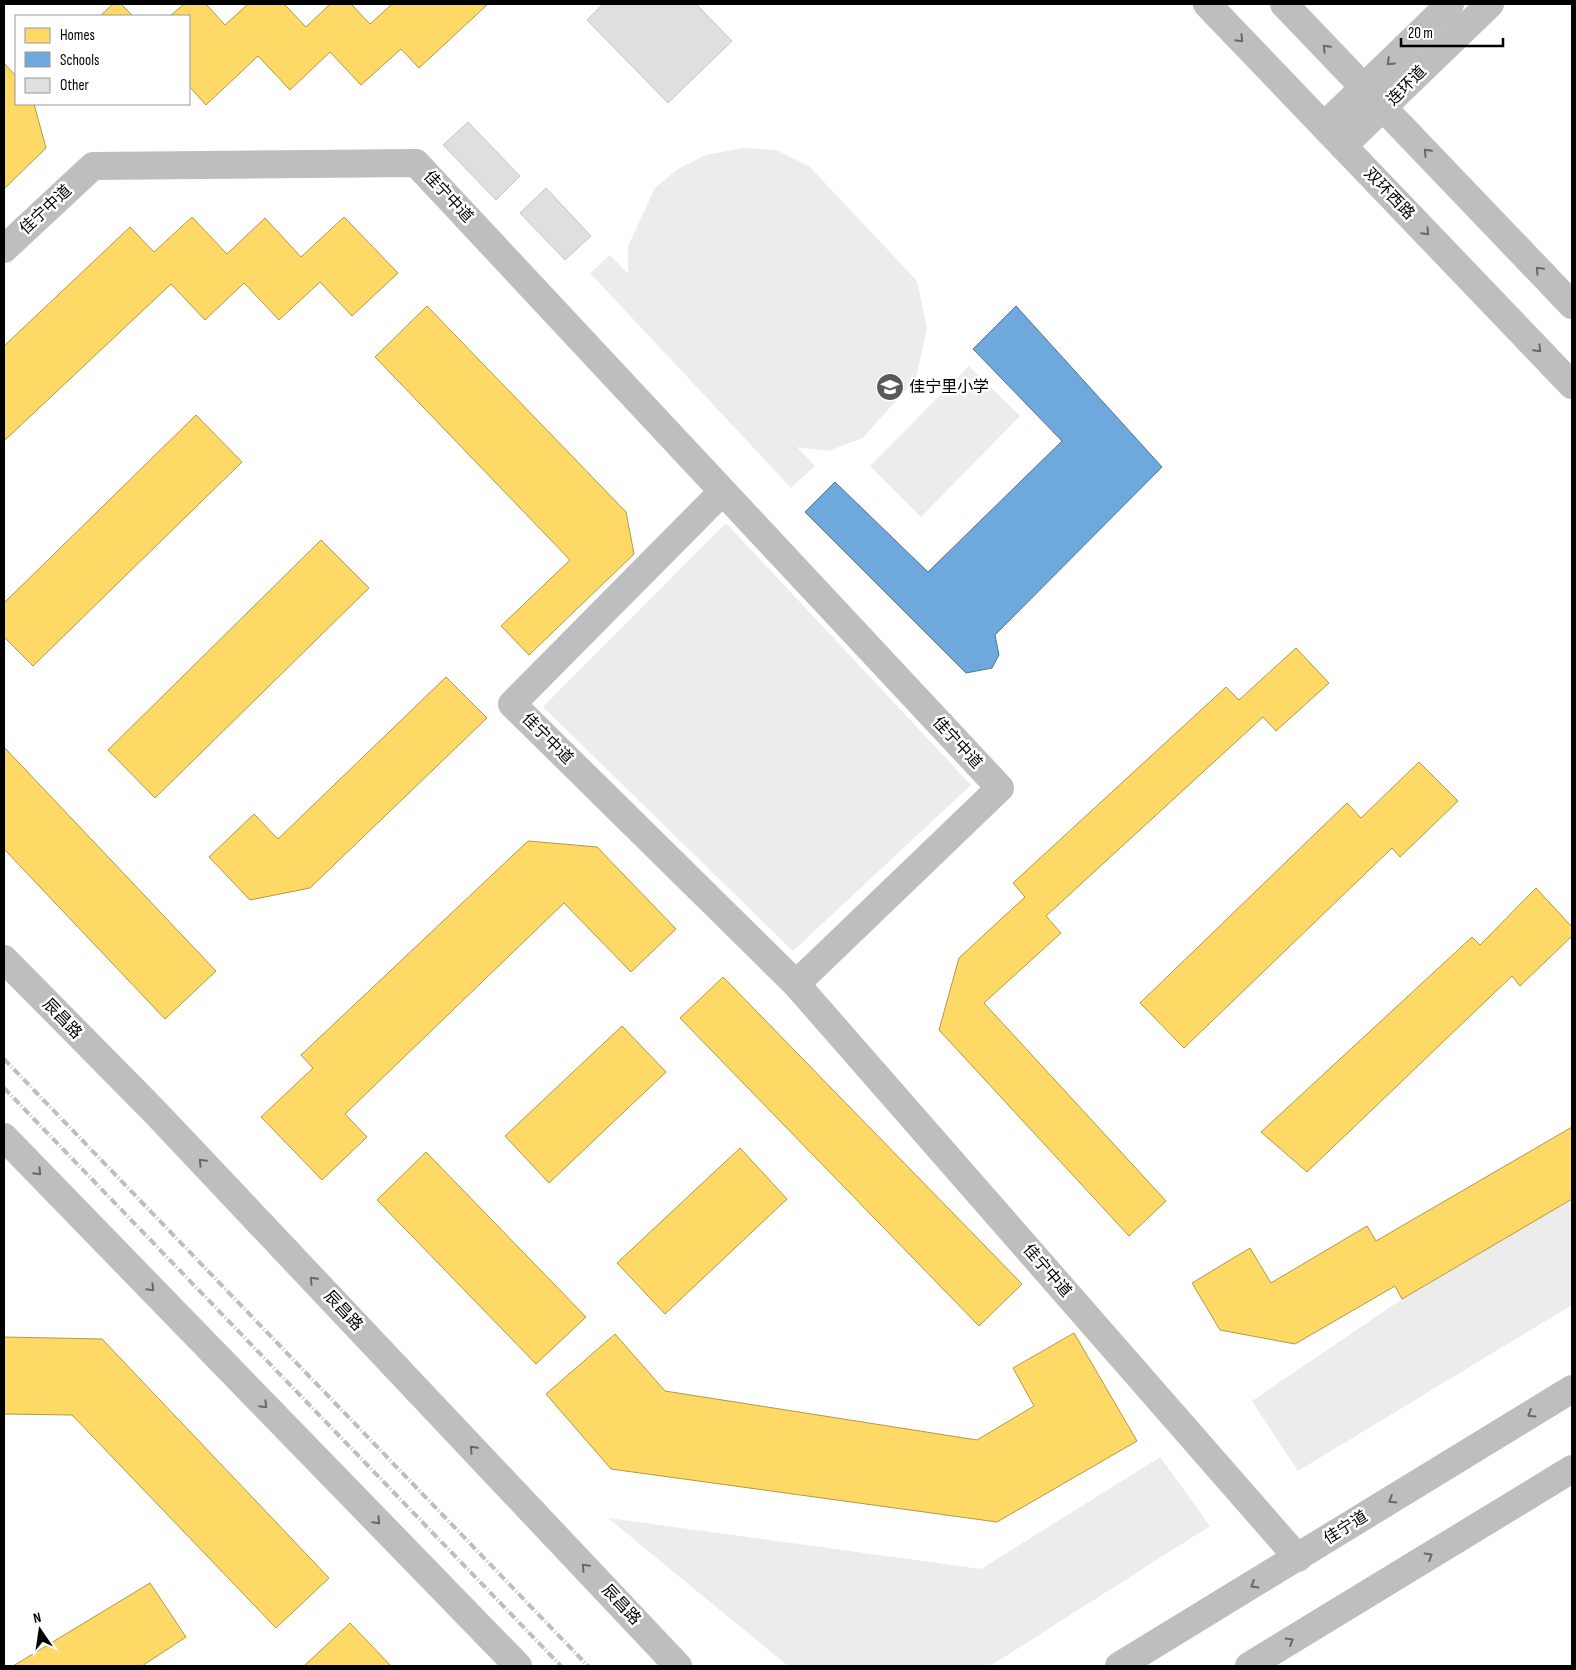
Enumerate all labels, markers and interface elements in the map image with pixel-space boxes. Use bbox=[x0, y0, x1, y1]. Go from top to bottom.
legend bbox=[15, 15, 190, 105]
scale bar bbox=[1401, 15, 1504, 47]
text: 20 m bbox=[1408, 24, 1433, 43]
text: Homes bbox=[60, 26, 95, 45]
one-way arrow bbox=[1234, 33, 1243, 42]
one-way arrow bbox=[1323, 44, 1332, 53]
text: Schools bbox=[60, 51, 99, 70]
one-way arrow bbox=[1387, 56, 1396, 65]
street label: 连环道 bbox=[1383, 62, 1431, 110]
text: Other bbox=[60, 76, 89, 95]
one-way arrow bbox=[1424, 149, 1433, 158]
street label: 双环西路 bbox=[1360, 164, 1418, 224]
street label: 佳宁中道 bbox=[419, 167, 477, 227]
street label: 佳宁中道 bbox=[16, 181, 76, 239]
one-way arrow bbox=[1420, 226, 1429, 235]
one-way arrow bbox=[1536, 267, 1545, 276]
one-way arrow bbox=[1532, 344, 1541, 353]
school or university icon: 佳宁里小学 bbox=[875, 372, 905, 402]
place label: 佳宁里小学 bbox=[909, 378, 989, 397]
street label: 佳宁中道 bbox=[518, 710, 576, 768]
street label: 佳宁中道 bbox=[928, 713, 986, 773]
street label: 辰昌路 bbox=[38, 995, 86, 1043]
one-way arrow bbox=[199, 1159, 208, 1168]
one-way arrow bbox=[32, 1166, 41, 1175]
street label: 佳宁中道 bbox=[1019, 1241, 1075, 1301]
one-way arrow bbox=[310, 1277, 319, 1286]
one-way arrow bbox=[145, 1282, 154, 1291]
street label: 辰昌路 bbox=[320, 1287, 366, 1335]
one-way arrow bbox=[258, 1399, 267, 1408]
one-way arrow bbox=[1527, 1408, 1536, 1418]
one-way arrow bbox=[470, 1446, 479, 1455]
one-way arrow bbox=[1389, 1493, 1398, 1503]
street label: 佳宁道 bbox=[1321, 1507, 1371, 1549]
one-way arrow bbox=[371, 1516, 380, 1525]
one-way arrow bbox=[1423, 1553, 1432, 1563]
one-way arrow bbox=[582, 1564, 591, 1573]
one-way arrow bbox=[1250, 1578, 1259, 1588]
street label: 辰昌路 bbox=[598, 1581, 644, 1629]
north arrow bbox=[15, 1605, 65, 1655]
text: N bbox=[32, 1609, 43, 1627]
one-way arrow bbox=[1285, 1637, 1294, 1647]

